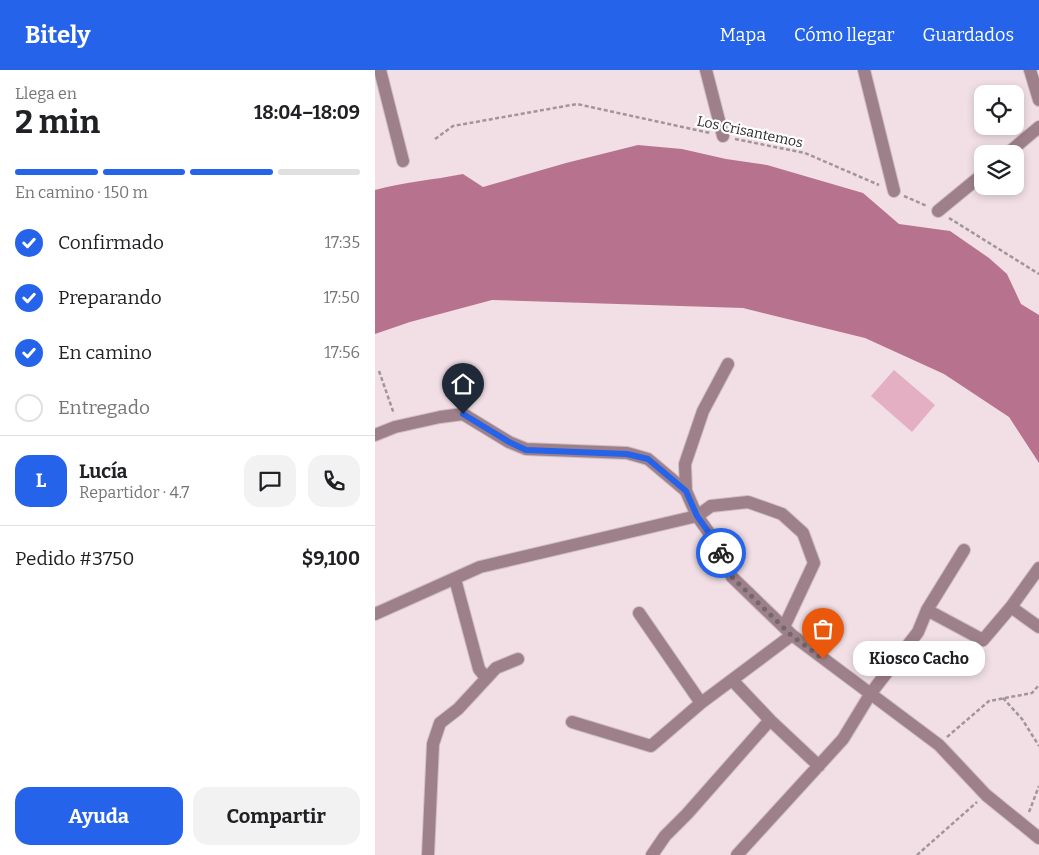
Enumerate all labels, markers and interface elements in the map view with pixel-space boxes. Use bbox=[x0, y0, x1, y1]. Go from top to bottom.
text: Bitely bbox=[25, 21, 90, 49]
text: Mapa bbox=[720, 24, 766, 46]
text: Cómo llegar bbox=[794, 24, 895, 46]
text: Guardados bbox=[923, 24, 1014, 46]
text: Llega en bbox=[15, 84, 77, 103]
map controls bbox=[974, 85, 1024, 195]
button: locate bbox=[974, 85, 1024, 135]
text: 18:04–18:09 bbox=[254, 101, 360, 124]
text: 2 min bbox=[15, 103, 100, 141]
street label: Los Crisantemos bbox=[696, 112, 804, 152]
button: layers bbox=[974, 145, 1024, 195]
text: En camino · 150 m bbox=[15, 183, 148, 202]
icon: check bbox=[15, 229, 43, 257]
text: Confirmado bbox=[58, 231, 164, 254]
text: 17:35 bbox=[325, 233, 360, 252]
icon: check bbox=[15, 284, 43, 312]
text: Preparando bbox=[58, 286, 162, 309]
text: 17:50 bbox=[323, 288, 360, 307]
icon: check bbox=[15, 339, 43, 367]
text: En camino bbox=[58, 341, 152, 364]
text: 17:56 bbox=[324, 343, 360, 362]
pin bbox=[442, 363, 484, 414]
icon: home bbox=[449, 370, 477, 398]
text: Entregado bbox=[58, 396, 150, 419]
button: chat bbox=[244, 455, 296, 507]
button: phone bbox=[308, 455, 360, 507]
text: Lucía bbox=[79, 460, 128, 483]
text: L bbox=[36, 469, 46, 492]
text: Repartidor · 4.7 bbox=[79, 483, 189, 502]
courier bbox=[696, 528, 746, 578]
icon: bike bbox=[707, 539, 735, 567]
text: Pedido #3750 bbox=[15, 547, 134, 570]
text: $9,100 bbox=[302, 547, 360, 570]
pin bbox=[802, 608, 844, 659]
icon: bag bbox=[809, 615, 837, 643]
callout: Kiosco Cacho bbox=[853, 642, 985, 676]
text: Kiosco Cacho bbox=[869, 649, 969, 668]
button: Ayuda bbox=[15, 787, 183, 845]
button: Compartir bbox=[193, 787, 360, 845]

